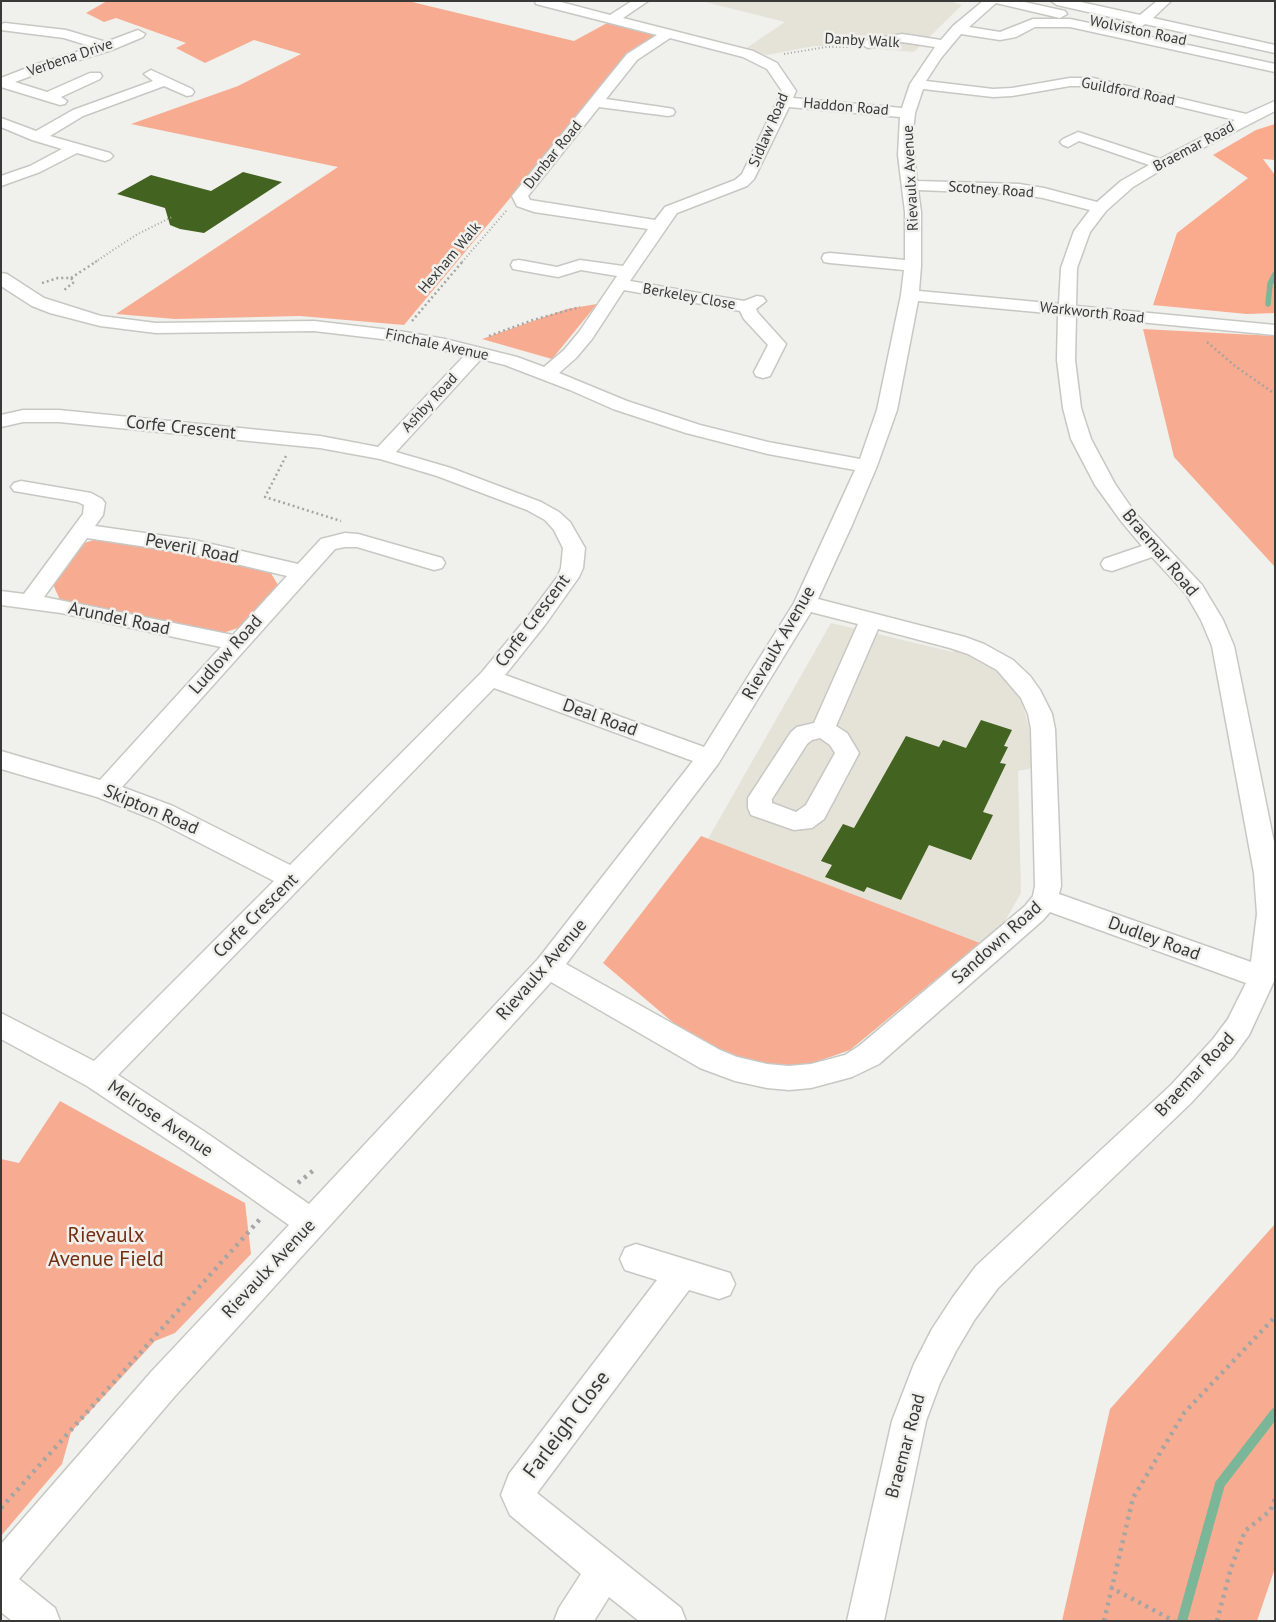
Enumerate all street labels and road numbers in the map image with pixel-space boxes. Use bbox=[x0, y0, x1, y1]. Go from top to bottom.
street label: Wolviston Road bbox=[1088, 12, 1188, 50]
street label: Danby Walk bbox=[824, 30, 900, 52]
street label: Verbena Drive bbox=[25, 35, 115, 81]
street label: Guildford Road bbox=[1079, 74, 1177, 110]
street label: Sidlaw Road bbox=[745, 90, 793, 170]
street label: Haddon Road bbox=[803, 94, 889, 120]
street label: Dunbar Road bbox=[520, 117, 586, 193]
street label: Braemar Road bbox=[1150, 118, 1238, 176]
street label: Rievaulx Avenue bbox=[899, 125, 923, 231]
street label: Scotney Road bbox=[948, 178, 1034, 202]
street label: Hexham Walk bbox=[415, 219, 485, 297]
street label: Berkeley Close bbox=[641, 280, 737, 314]
street label: Warkworth Road bbox=[1039, 299, 1145, 327]
street label: Finchale Avenue bbox=[384, 325, 490, 365]
street label: Ashby Road bbox=[398, 370, 462, 436]
street label: Corfe Crescent bbox=[125, 411, 237, 445]
street label: Braemar Road bbox=[1117, 505, 1203, 601]
street label: Peveril Road bbox=[143, 529, 241, 569]
street label: Corfe Crescent bbox=[491, 570, 575, 672]
street label: Rievaulx Avenue bbox=[738, 583, 820, 703]
street label: Arundel Road bbox=[66, 598, 172, 640]
street label: Ludlow Road bbox=[185, 611, 267, 699]
street label: Deal Road bbox=[560, 695, 640, 741]
street label: Skipton Road bbox=[100, 780, 202, 840]
street label: Corfe Crescent bbox=[209, 869, 303, 963]
street label: Sandown Road bbox=[948, 897, 1046, 989]
street label: Dudley Road bbox=[1105, 912, 1203, 966]
street label: Rievaulx Avenue bbox=[492, 915, 592, 1025]
street label: Braemar Road bbox=[1151, 1028, 1239, 1122]
street label: Melrose Avenue bbox=[103, 1076, 217, 1162]
street label: Rievaulx Avenue bbox=[218, 1215, 320, 1323]
street label: Farleigh Close bbox=[518, 1366, 616, 1484]
street label: Braemar Road bbox=[882, 1391, 930, 1501]

